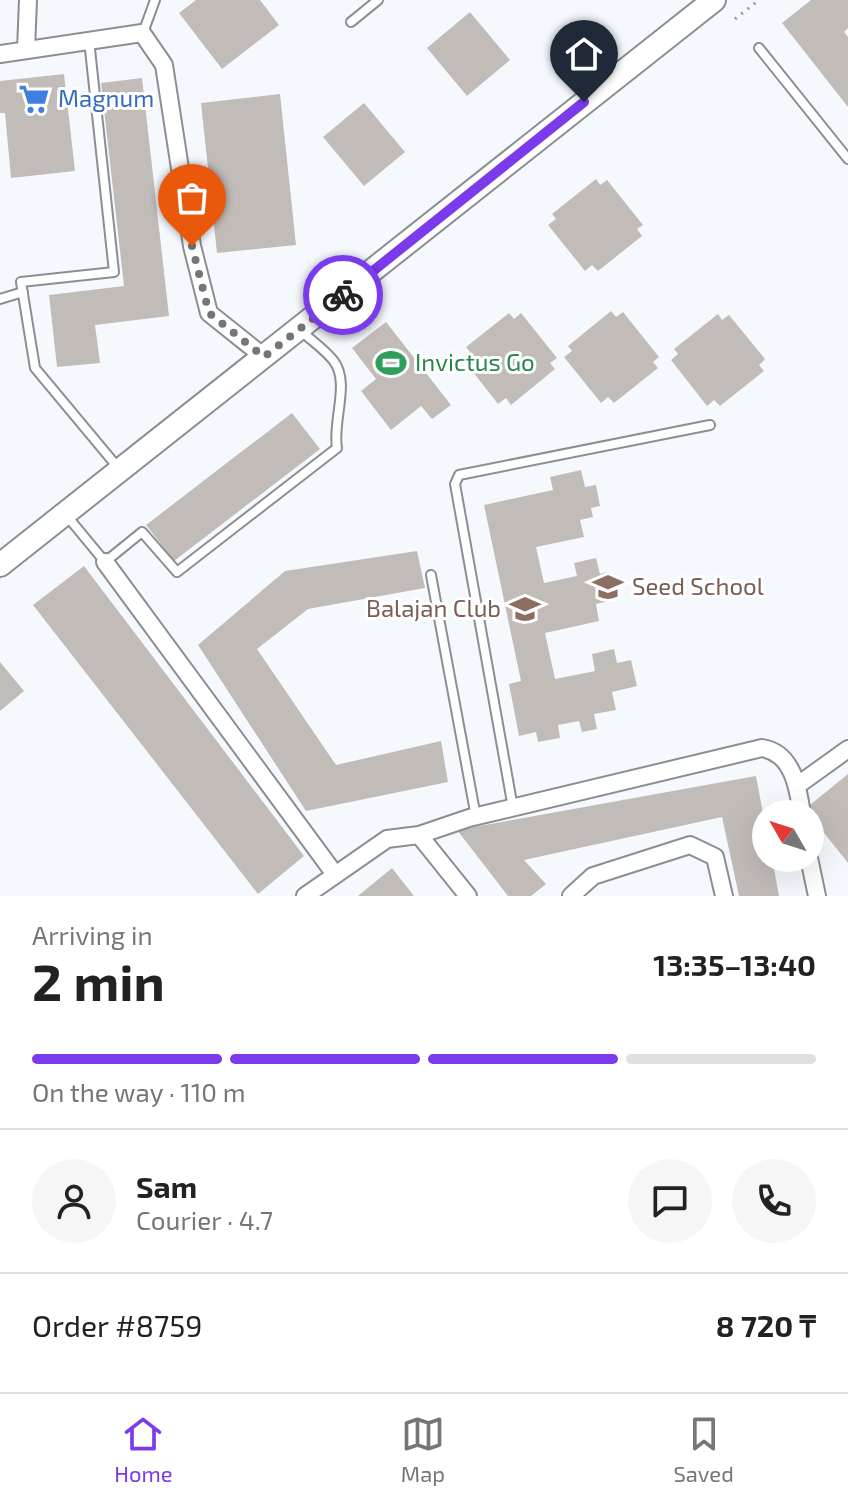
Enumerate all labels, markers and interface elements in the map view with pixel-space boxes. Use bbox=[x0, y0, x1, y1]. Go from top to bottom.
pin bbox=[550, 20, 618, 102]
icon: home bbox=[562, 32, 606, 76]
supermarket icon: Magnum bbox=[17, 82, 51, 116]
place label: Magnum bbox=[58, 83, 154, 112]
pin bbox=[158, 164, 226, 246]
icon: bag bbox=[170, 176, 214, 220]
courier bbox=[303, 255, 383, 335]
icon: bike bbox=[321, 273, 365, 317]
sports icon: Invictus Go bbox=[374, 346, 408, 380]
place label: Invictus Go bbox=[415, 347, 535, 376]
school or university icon: Seed School bbox=[591, 570, 625, 604]
place label: Seed School bbox=[632, 571, 764, 600]
school or university icon: Balajan Club bbox=[508, 592, 542, 626]
place label: Balajan Club bbox=[366, 593, 501, 622]
north arrow bbox=[752, 800, 824, 872]
map controls bbox=[752, 800, 824, 872]
text: Arriving in bbox=[32, 919, 153, 950]
text: 13:35–13:40 bbox=[653, 946, 816, 982]
text: 2 min bbox=[32, 949, 165, 1011]
text: On the way · 110 m bbox=[32, 1076, 246, 1107]
button: person bbox=[32, 1159, 116, 1243]
button: chat bbox=[628, 1159, 712, 1243]
button: phone bbox=[732, 1159, 816, 1243]
text: Sam bbox=[136, 1168, 197, 1204]
text: Courier · 4.7 bbox=[136, 1204, 273, 1235]
text: Order #8759 bbox=[32, 1307, 203, 1343]
text: 8 720 ₸ bbox=[716, 1307, 816, 1343]
tab: Home bbox=[114, 1412, 172, 1486]
tab: Map bbox=[401, 1412, 445, 1486]
tab: Saved bbox=[673, 1412, 734, 1486]

